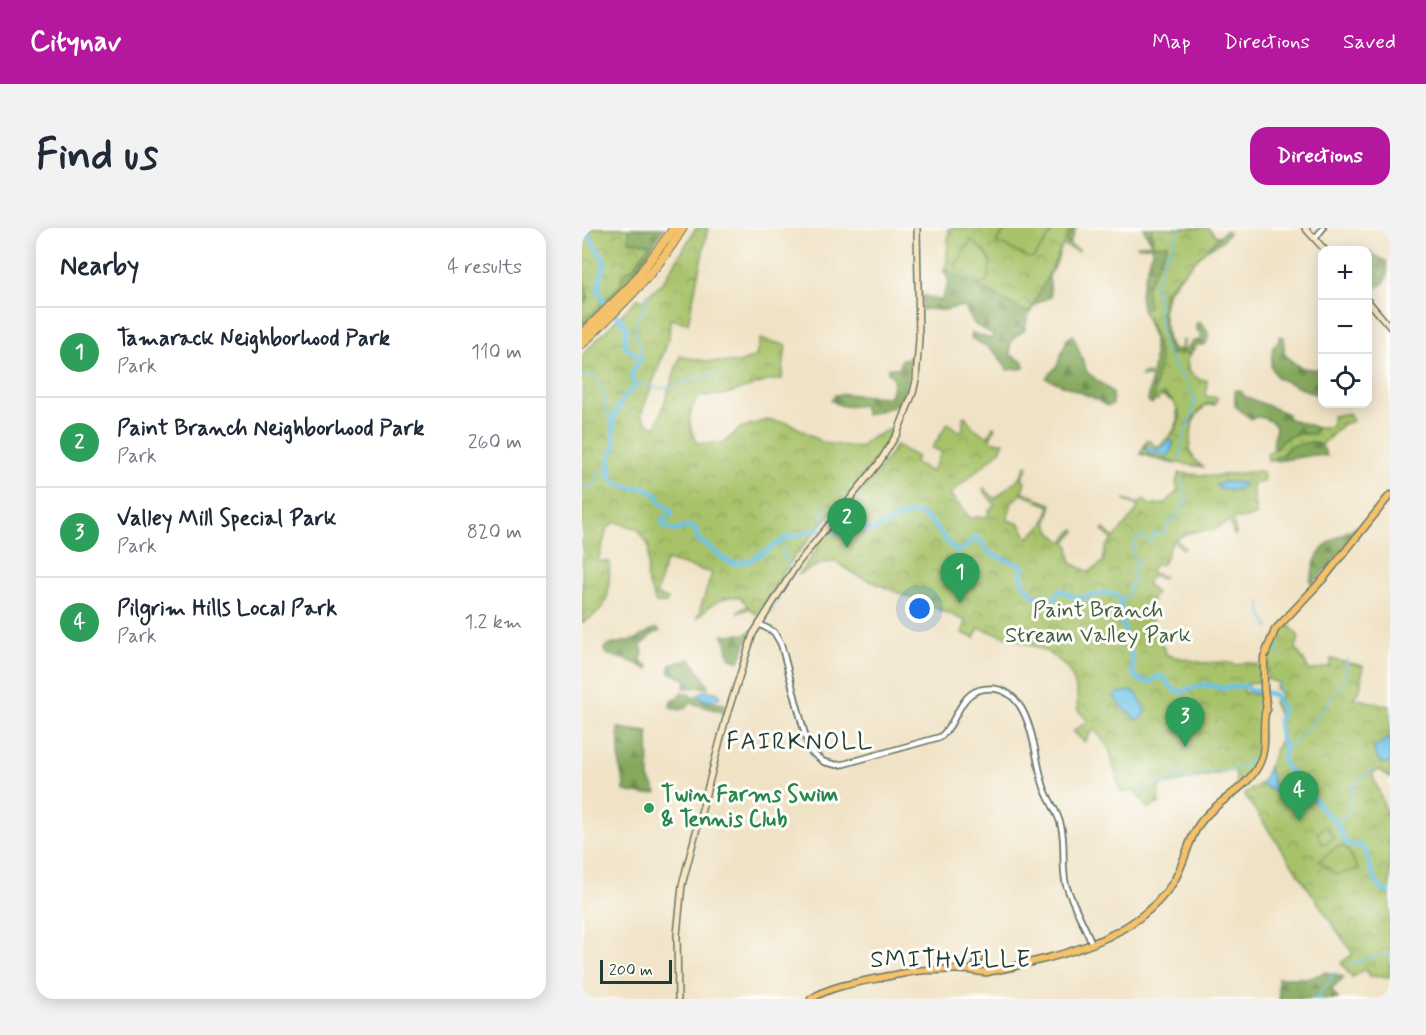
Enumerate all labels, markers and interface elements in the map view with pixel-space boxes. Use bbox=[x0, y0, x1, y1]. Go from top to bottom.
text: Citynav bbox=[30, 24, 121, 61]
text: Map bbox=[1152, 28, 1191, 56]
text: Directions bbox=[1224, 28, 1310, 56]
text: Saved bbox=[1343, 28, 1396, 56]
button: Directions bbox=[1250, 127, 1390, 185]
text: Find us bbox=[36, 129, 158, 184]
map controls bbox=[1318, 246, 1372, 408]
button: + bbox=[1318, 246, 1372, 300]
text: Nearby bbox=[60, 250, 139, 284]
text: 4 results bbox=[447, 254, 522, 281]
button: − bbox=[1318, 300, 1372, 354]
text: Tamarack Neighborhood Park bbox=[117, 325, 390, 353]
text: 1 bbox=[75, 339, 84, 366]
text: 110 m bbox=[471, 339, 522, 366]
text: Park bbox=[117, 353, 157, 380]
button: locate bbox=[1318, 354, 1372, 408]
text: Paint Branch Neighborhood Park bbox=[117, 415, 424, 443]
text: 2 bbox=[75, 429, 84, 456]
text: 260 m bbox=[468, 429, 522, 456]
text: Park bbox=[117, 443, 157, 470]
pin: 2 bbox=[828, 498, 866, 548]
text: Valley Mill Special Park bbox=[117, 505, 336, 533]
text: 3 bbox=[75, 519, 84, 546]
text: 820 m bbox=[467, 519, 522, 546]
text: Park bbox=[117, 533, 157, 560]
pin: 1 bbox=[940, 554, 980, 603]
your location bbox=[905, 594, 934, 623]
text: Pilgrim Hills Local Park bbox=[117, 595, 337, 623]
park label: Paint Branch Stream Valley Park bbox=[1005, 597, 1191, 650]
text: 4 bbox=[74, 609, 85, 636]
text: 1.2 km bbox=[465, 609, 522, 636]
text: Park bbox=[117, 623, 157, 650]
pin: 3 bbox=[1166, 698, 1204, 747]
district label: FAIRKNOLL bbox=[726, 727, 874, 758]
pin: 4 bbox=[1280, 772, 1318, 821]
place label: Twin Farms Swim & Tennis Club bbox=[661, 781, 838, 834]
marker: Twin Farms Swim & Tennis Club bbox=[642, 801, 656, 815]
district label: SMITHVILLE bbox=[870, 945, 1032, 976]
scale bar bbox=[600, 957, 672, 984]
text: 200 m bbox=[609, 960, 653, 981]

